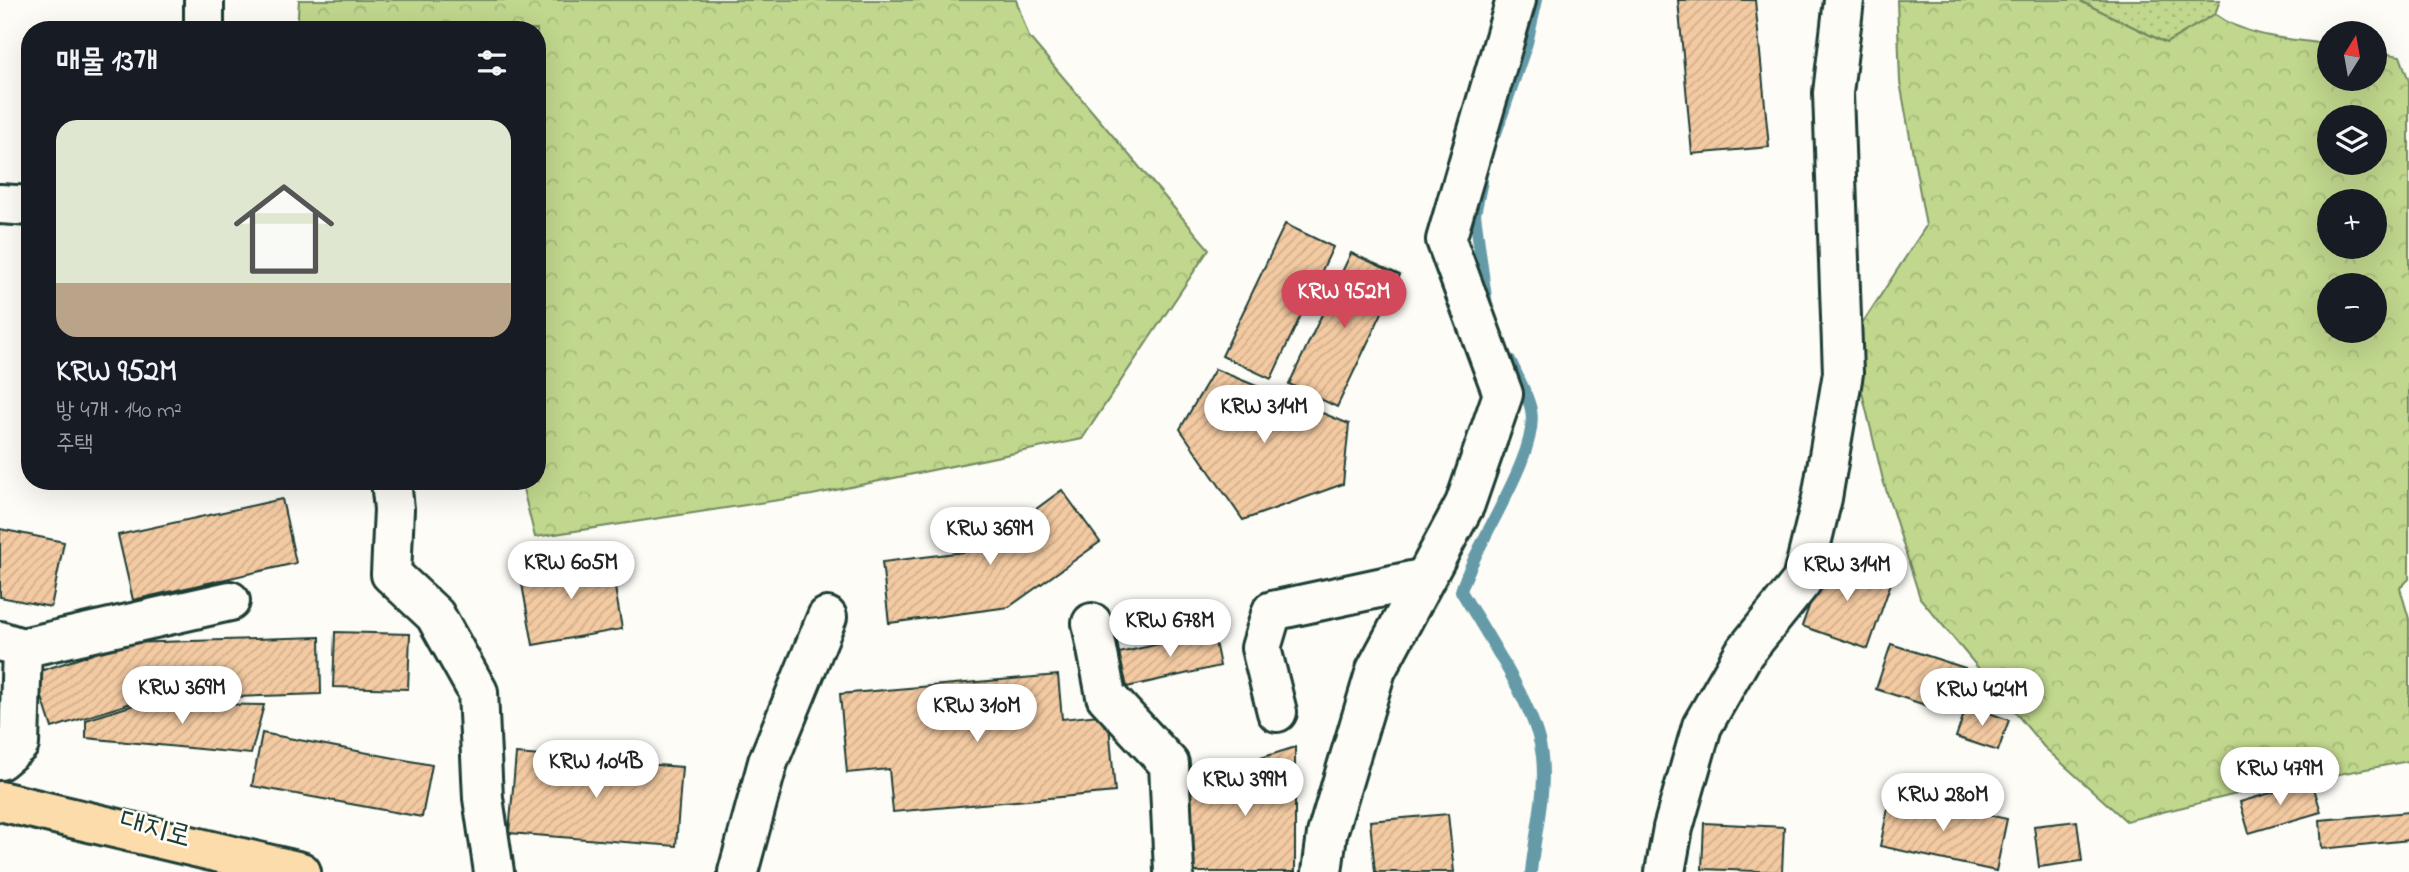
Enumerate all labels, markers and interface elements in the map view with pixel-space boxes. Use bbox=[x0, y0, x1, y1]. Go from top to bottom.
north arrow bbox=[2317, 21, 2387, 91]
map controls bbox=[2317, 21, 2387, 343]
text: 매물 13개 bbox=[56, 41, 158, 85]
icon: filters bbox=[473, 44, 511, 82]
button: layers bbox=[2317, 105, 2387, 175]
icon: home bbox=[221, 166, 347, 292]
button: + bbox=[2317, 189, 2387, 259]
pin: KRW 952M bbox=[1272, 270, 1416, 330]
button: − bbox=[2317, 273, 2387, 343]
text: KRW 952M bbox=[1298, 276, 1390, 309]
text: KRW 952M bbox=[56, 351, 177, 395]
pin: KRW 314M bbox=[1192, 386, 1336, 445]
text: KRW 314M bbox=[1220, 391, 1308, 424]
text: 방 4개 · 140 m² bbox=[56, 395, 182, 428]
text: 주택 bbox=[56, 428, 93, 461]
pin: KRW 369M bbox=[918, 508, 1062, 567]
text: KRW 369M bbox=[946, 513, 1034, 546]
pin: KRW 605M bbox=[499, 542, 643, 601]
pin: KRW 314M bbox=[1775, 544, 1919, 603]
text: KRW 605M bbox=[524, 547, 618, 580]
text: KRW 314M bbox=[1803, 549, 1891, 582]
pin: KRW 678M bbox=[1098, 600, 1242, 659]
text: KRW 678M bbox=[1125, 605, 1215, 638]
pin: KRW 369M bbox=[110, 666, 254, 726]
pin: KRW 424M bbox=[1910, 668, 2054, 728]
text: KRW 369M bbox=[138, 672, 226, 705]
text: KRW 424M bbox=[1936, 674, 2028, 707]
pin: KRW 310M bbox=[905, 684, 1049, 744]
text: KRW 310M bbox=[933, 690, 1021, 723]
pin: KRW 1.04B bbox=[516, 740, 676, 800]
text: KRW 1.04B bbox=[549, 746, 643, 779]
pin: KRW 479M bbox=[2208, 748, 2352, 807]
text: KRW 479M bbox=[2236, 753, 2324, 786]
pin: KRW 399M bbox=[1173, 758, 1317, 818]
text: KRW 399M bbox=[1203, 764, 1287, 797]
pin: KRW 280M bbox=[1871, 774, 2015, 833]
text: KRW 280M bbox=[1897, 779, 1989, 812]
street label: 대지로 bbox=[115, 799, 196, 861]

